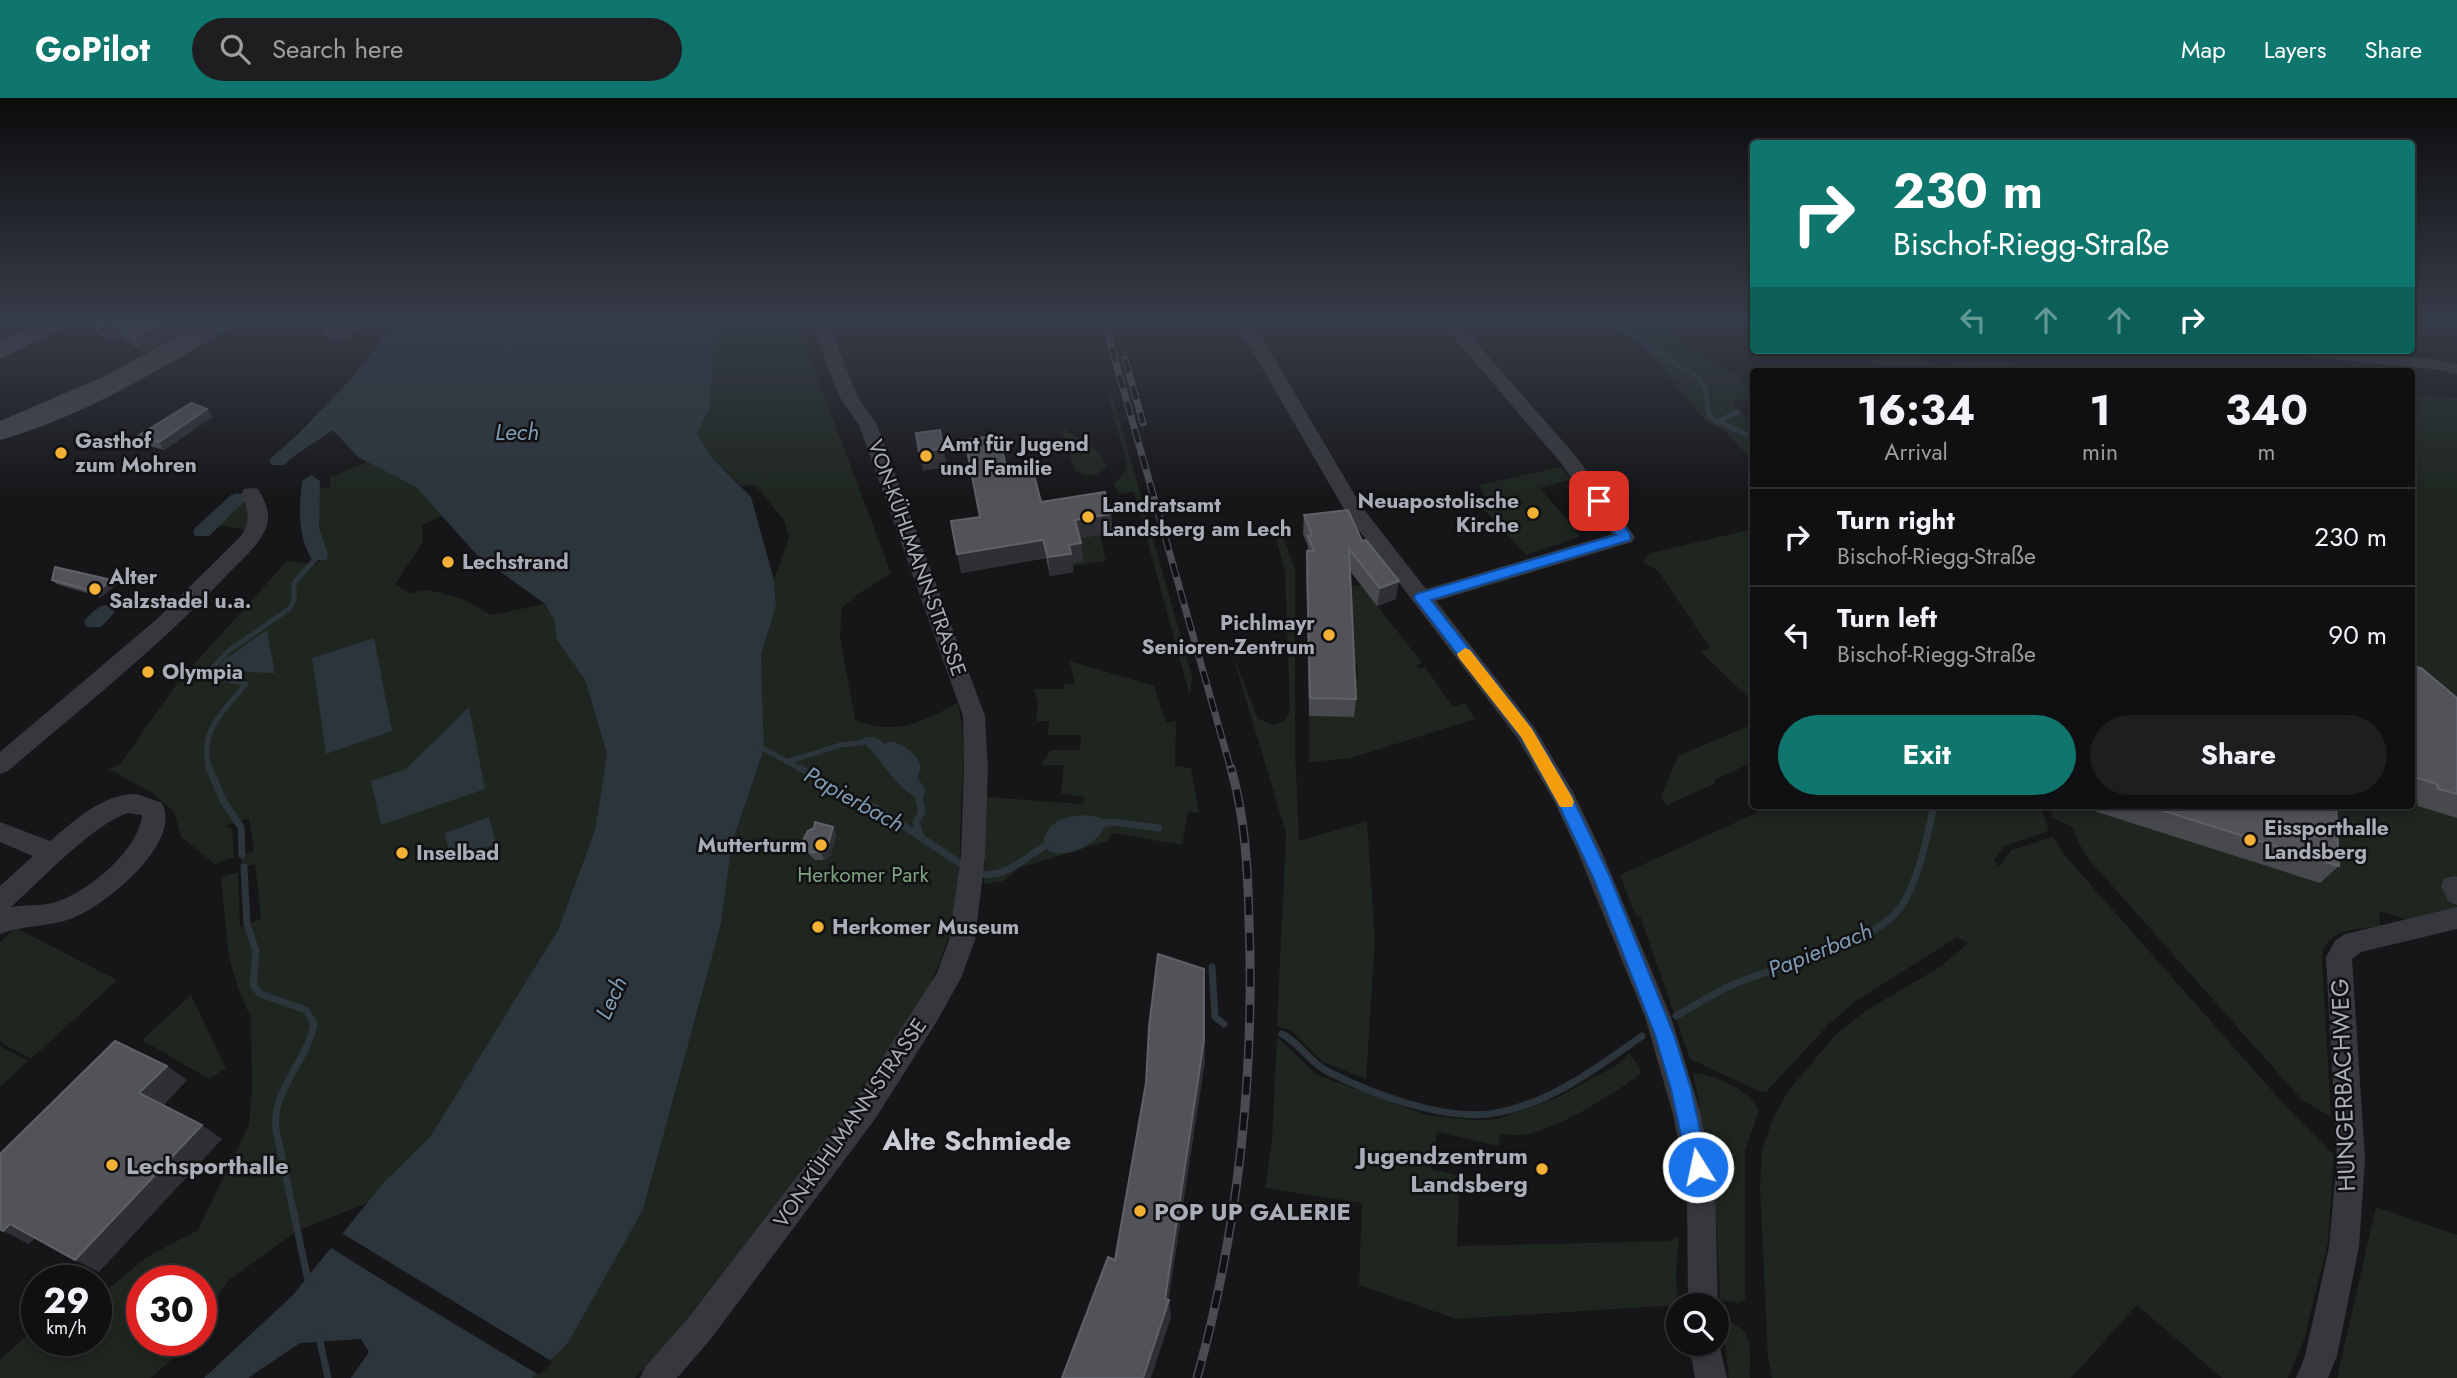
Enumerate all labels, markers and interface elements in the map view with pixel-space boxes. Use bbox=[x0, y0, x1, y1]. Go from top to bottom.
search box bbox=[192, 18, 682, 81]
text: GoPilot bbox=[35, 26, 150, 73]
icon: search bbox=[216, 30, 254, 68]
text: Search here bbox=[272, 30, 403, 68]
text: Map bbox=[2181, 32, 2226, 67]
text: Layers bbox=[2264, 32, 2326, 67]
text: Share bbox=[2364, 32, 2422, 67]
text: 230 m bbox=[1893, 156, 2043, 226]
icon: right bbox=[1778, 168, 1869, 259]
text: Bischof-Riegg-Straße bbox=[1893, 221, 2170, 267]
icon: left bbox=[1954, 301, 1992, 339]
icon: ahead bbox=[2027, 301, 2065, 339]
icon: ahead bbox=[2100, 301, 2138, 339]
icon: right bbox=[2173, 301, 2211, 339]
text: 16:34 bbox=[1857, 380, 1975, 441]
text: 1 bbox=[2089, 380, 2111, 441]
text: 340 bbox=[2225, 380, 2308, 441]
water label: Lech bbox=[495, 415, 539, 449]
place label: Gasthof zum Mohren bbox=[75, 426, 197, 480]
place label: Amt für Jugend und Familie bbox=[939, 429, 1089, 483]
text: Arrival bbox=[1884, 435, 1948, 469]
text: min bbox=[2082, 435, 2118, 469]
text: m bbox=[2258, 435, 2276, 469]
street label: VON-KÜHLMANN-STRASSE bbox=[860, 436, 974, 680]
marker: Gasthof zum Mohren bbox=[53, 445, 69, 461]
marker: Amt für Jugend und Familie bbox=[918, 448, 934, 464]
pin bbox=[1569, 471, 1629, 531]
icon: arrive bbox=[1580, 482, 1618, 520]
place label: Neuapostolische Kirche bbox=[1358, 486, 1519, 540]
place label: Landratsamt Landsberg am Lech bbox=[1102, 490, 1292, 544]
text: Turn right bbox=[1837, 501, 1955, 539]
marker: Neuapostolische Kirche bbox=[1525, 505, 1541, 521]
marker: Landratsamt Landsberg am Lech bbox=[1080, 509, 1096, 525]
icon: right bbox=[1778, 518, 1816, 556]
text: 230 m bbox=[2314, 518, 2387, 556]
text: Bischof-Riegg-Straße bbox=[1837, 539, 2036, 573]
place label: Lechstrand bbox=[462, 547, 569, 577]
marker: Lechstrand bbox=[440, 554, 456, 570]
place label: Alter Salzstadel u.a. bbox=[108, 562, 252, 616]
marker: Alter Salzstadel u.a. bbox=[87, 581, 103, 597]
text: Turn left bbox=[1837, 599, 1937, 637]
place label: Pichlmayr Senioren-Zentrum bbox=[1141, 608, 1315, 662]
icon: left bbox=[1778, 616, 1816, 654]
text: 90 m bbox=[2328, 616, 2387, 654]
marker: Pichlmayr Senioren-Zentrum bbox=[1321, 627, 1337, 643]
text: Bischof-Riegg-Straße bbox=[1837, 637, 2036, 671]
place label: Olympia bbox=[162, 657, 243, 687]
marker: Olympia bbox=[140, 664, 156, 680]
button: Exit bbox=[1778, 715, 2076, 795]
button: Share bbox=[2090, 715, 2387, 795]
water label: Papierbach bbox=[798, 758, 910, 840]
place label: Eissporthalle Landsberg bbox=[2264, 813, 2389, 867]
place label: Mutterturm bbox=[698, 830, 807, 860]
marker: Eissporthalle Landsberg bbox=[2242, 832, 2258, 848]
marker: Mutterturm bbox=[813, 837, 829, 853]
place label: Inselbad bbox=[416, 838, 499, 868]
marker: Inselbad bbox=[394, 845, 410, 861]
park label: Herkomer Park bbox=[797, 860, 930, 890]
place label: Herkomer Museum bbox=[832, 912, 1019, 942]
water label: Papierbach bbox=[1763, 914, 1877, 986]
marker: Herkomer Museum bbox=[810, 919, 826, 935]
water label: Lech bbox=[586, 971, 636, 1025]
street label: HUNGERBACHWEG bbox=[2322, 978, 2364, 1192]
street label: VON-KÜHLMANN-STRASSE bbox=[766, 1012, 934, 1234]
district label: Alte Schmiede bbox=[882, 1120, 1071, 1161]
position arrow bbox=[1661, 1130, 1735, 1204]
place label: Jugendzentrum Landsberg bbox=[1355, 1138, 1528, 1201]
place label: Lechsporthalle bbox=[126, 1148, 289, 1183]
marker: Lechsporthalle bbox=[104, 1157, 120, 1173]
marker: Jugendzentrum Landsberg bbox=[1534, 1161, 1550, 1177]
place label: POP UP GALERIE bbox=[1154, 1194, 1351, 1229]
marker: POP UP GALERIE bbox=[1132, 1203, 1148, 1219]
speed limit sign: 30 bbox=[126, 1265, 217, 1356]
text: 29 bbox=[43, 1276, 90, 1326]
map controls bbox=[1666, 1293, 1729, 1356]
button: search bbox=[1666, 1293, 1729, 1356]
text: km/h bbox=[46, 1315, 87, 1341]

